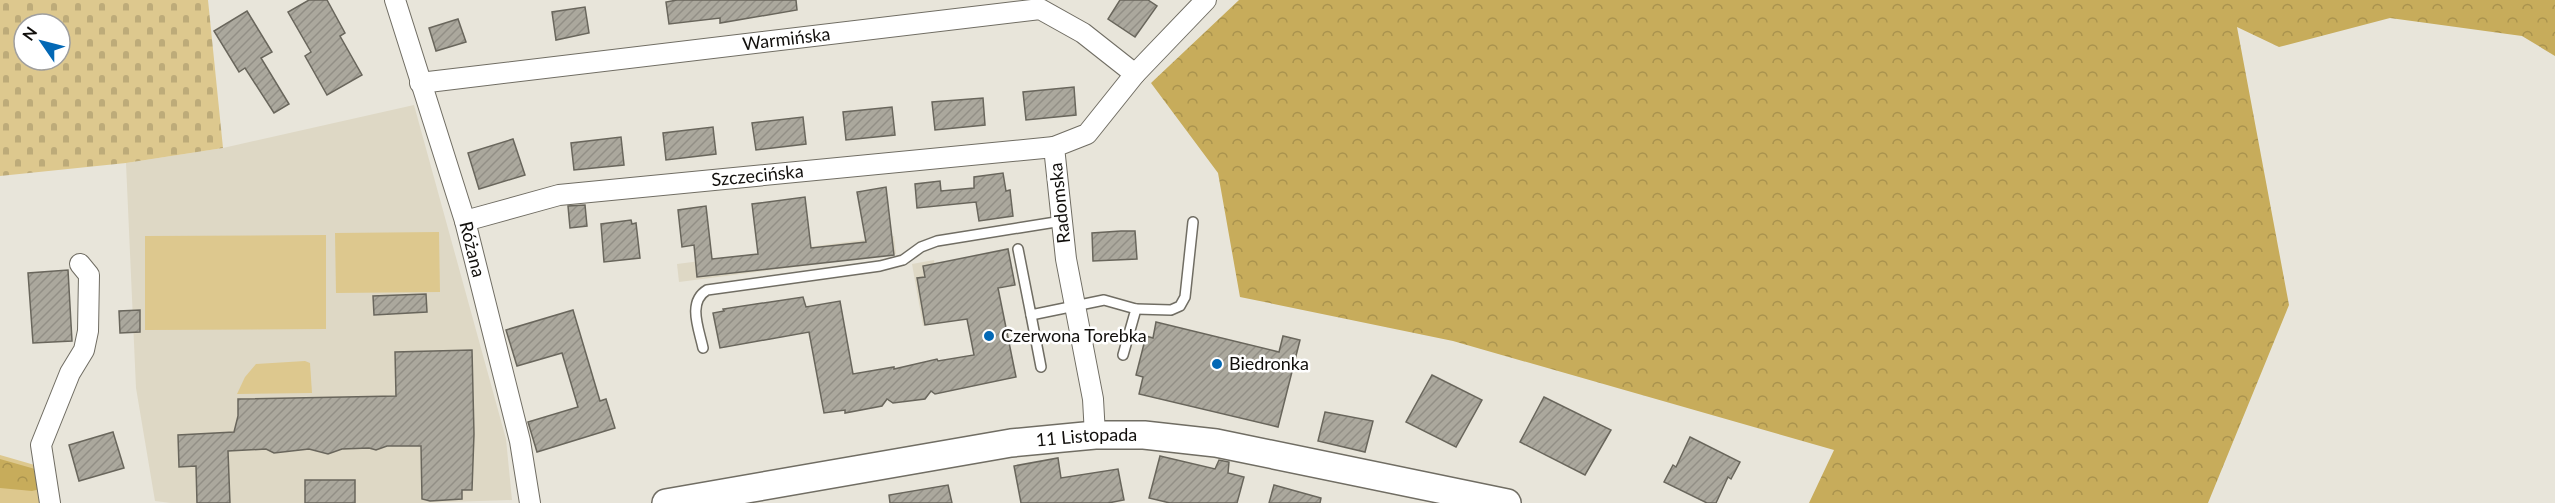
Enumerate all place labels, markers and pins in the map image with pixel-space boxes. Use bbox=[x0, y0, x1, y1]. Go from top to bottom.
place label: Czerwona Torebka bbox=[1001, 324, 1147, 346]
marker: Czerwona Torebka bbox=[982, 329, 996, 343]
place label: Biedronka bbox=[1229, 352, 1309, 374]
marker: Biedronka bbox=[1210, 357, 1224, 371]

